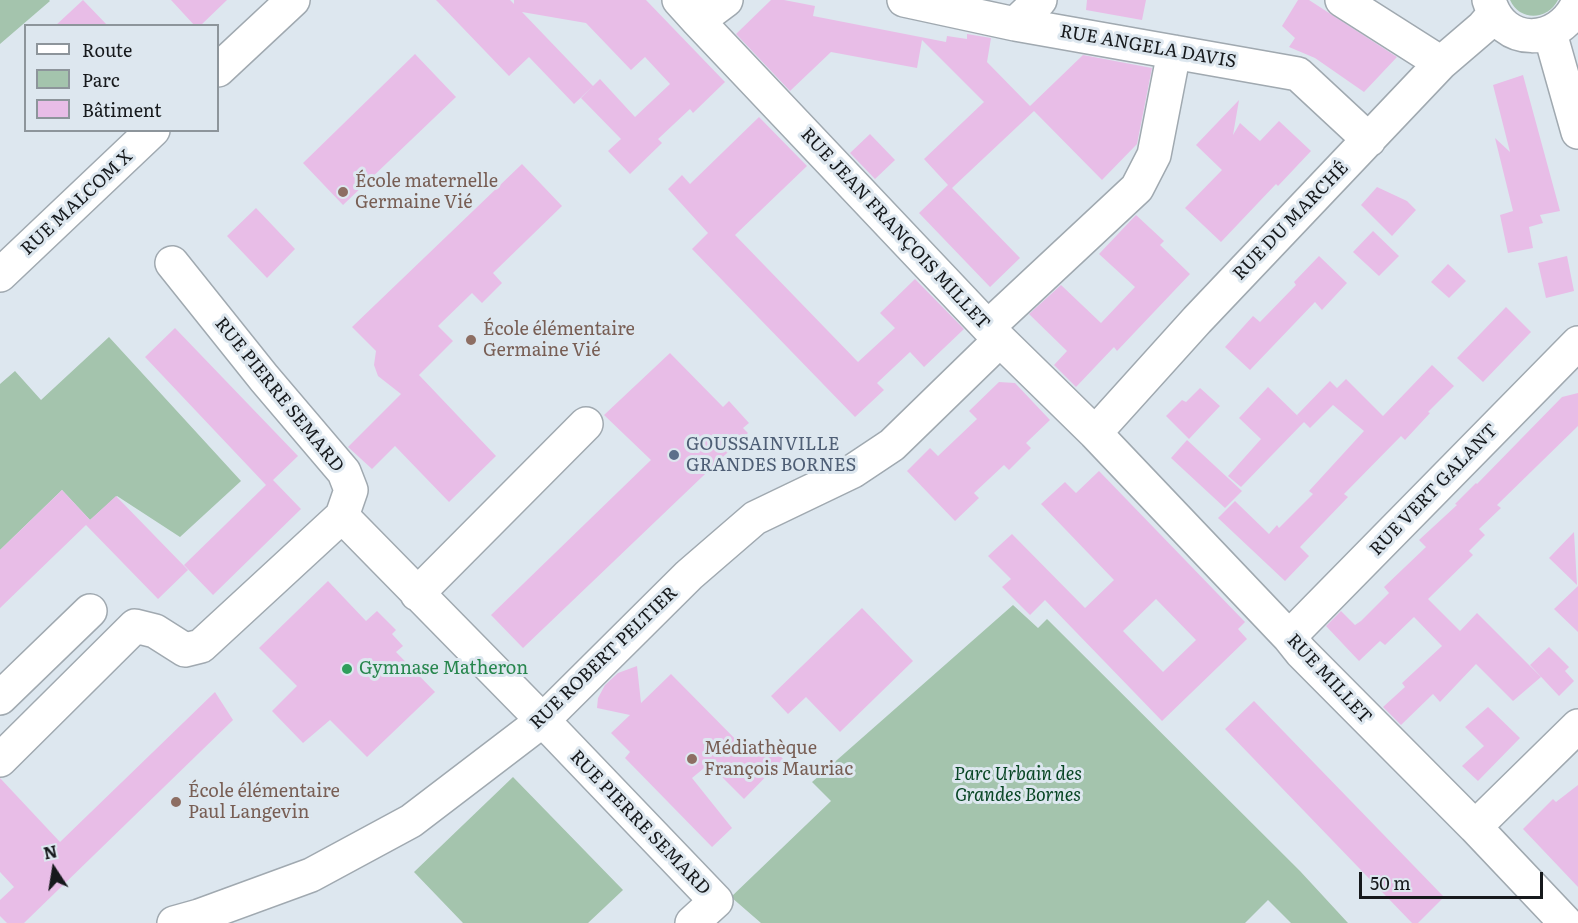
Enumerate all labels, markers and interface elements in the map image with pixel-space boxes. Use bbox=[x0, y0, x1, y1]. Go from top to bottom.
street label: RUE ANGELA DAVIS bbox=[1058, 21, 1238, 73]
legend bbox=[24, 24, 219, 132]
text: Route bbox=[82, 36, 132, 63]
text: Parc bbox=[82, 66, 120, 93]
text: Bâtiment bbox=[82, 96, 161, 123]
street label: RUE JEAN FRANÇOIS MILLET bbox=[796, 124, 994, 334]
street label: RUE MALCOM X bbox=[17, 146, 137, 260]
street label: RUE DU MARCHÉ bbox=[1229, 157, 1353, 285]
place label: École maternelle Germaine Vié bbox=[355, 171, 498, 213]
marker: École maternelle Germaine Vié bbox=[336, 185, 350, 199]
street label: RUE PIERRE SEMARD bbox=[210, 313, 348, 477]
place label: École élémentaire Germaine Vié bbox=[483, 319, 635, 362]
marker: École élémentaire Germaine Vié bbox=[464, 333, 478, 347]
street label: RUE VERT GALANT bbox=[1366, 420, 1502, 560]
place label: GOUSSAINVILLE GRANDES BORNES bbox=[686, 434, 856, 476]
marker: GOUSSAINVILLE GRANDES BORNES bbox=[667, 448, 681, 462]
street label: RUE ROBERT PELTIER bbox=[526, 582, 682, 734]
street label: RUE MILLET bbox=[1282, 630, 1376, 728]
place label: Gymnase Matheron bbox=[359, 658, 528, 680]
marker: Gymnase Matheron bbox=[340, 662, 354, 676]
place label: Médiathèque François Mauriac bbox=[704, 738, 853, 780]
street label: RUE PIERRE SEMARD bbox=[565, 746, 715, 900]
marker: Médiathèque François Mauriac bbox=[685, 752, 699, 766]
park label: Parc Urbain des Grandes Bornes bbox=[954, 764, 1082, 806]
place label: École élémentaire Paul Langevin bbox=[188, 781, 340, 824]
marker: École élémentaire Paul Langevin bbox=[169, 795, 183, 809]
text: N bbox=[41, 838, 59, 865]
north arrow bbox=[24, 839, 84, 899]
scale bar bbox=[1362, 860, 1546, 898]
text: 50 m bbox=[1370, 869, 1411, 896]

